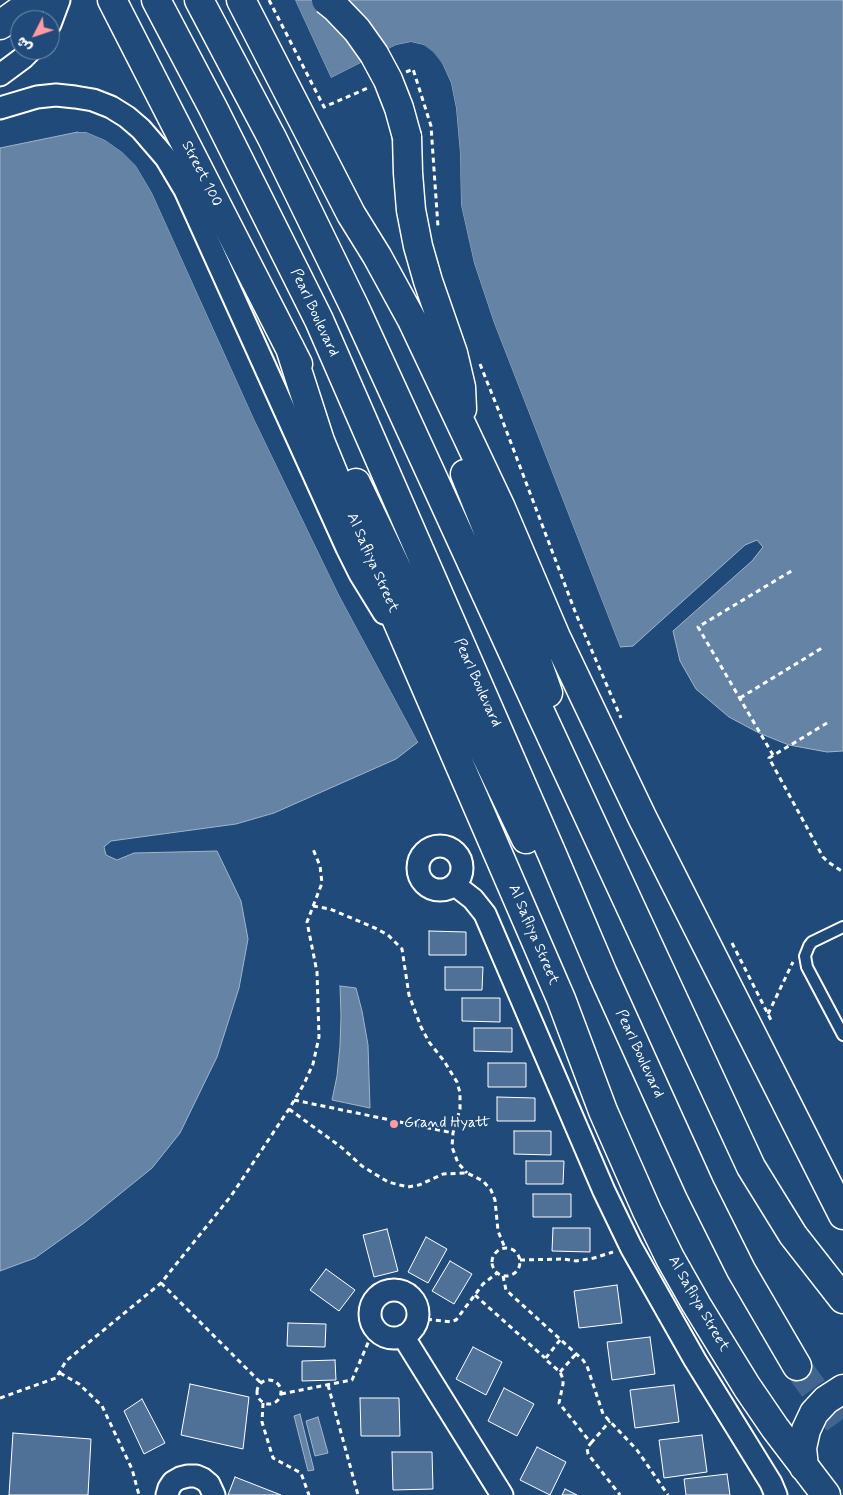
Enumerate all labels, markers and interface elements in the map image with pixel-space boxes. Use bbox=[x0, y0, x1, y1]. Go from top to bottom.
north arrow bbox=[10, 10, 60, 60]
text: ش bbox=[13, 32, 36, 56]
street label: Street 100 bbox=[177, 138, 225, 210]
street label: Pearl Boulevard bbox=[286, 266, 342, 360]
street label: Al Safliya Street bbox=[342, 510, 402, 616]
street label: Pearl Boulevard bbox=[449, 636, 505, 730]
street label: Al Safliya Street bbox=[504, 882, 562, 988]
street label: Pearl Boulevard bbox=[611, 1007, 667, 1101]
place label: Grand Hyatt bbox=[404, 1115, 490, 1133]
marker: Grand Hyatt bbox=[388, 1118, 400, 1130]
street label: Al Safliya Street bbox=[663, 1253, 733, 1355]

